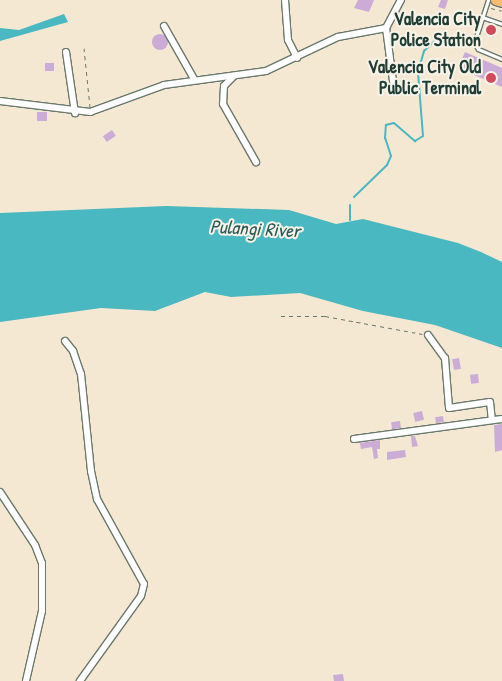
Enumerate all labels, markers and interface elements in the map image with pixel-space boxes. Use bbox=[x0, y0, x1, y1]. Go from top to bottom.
place label: Valencia City Police Station bbox=[391, 9, 481, 52]
marker: Valencia City Police Station bbox=[485, 24, 497, 36]
place label: Valencia City Old Public Terminal bbox=[368, 57, 481, 100]
marker: Valencia City Old Public Terminal bbox=[485, 72, 497, 84]
water label: Pulangi River bbox=[209, 215, 301, 243]

